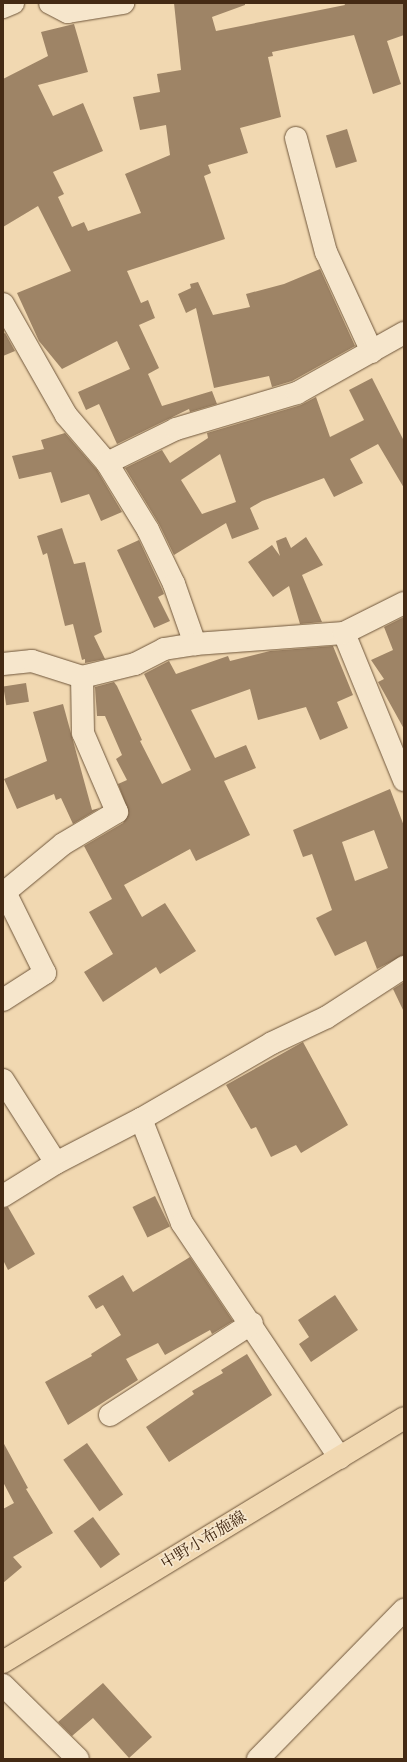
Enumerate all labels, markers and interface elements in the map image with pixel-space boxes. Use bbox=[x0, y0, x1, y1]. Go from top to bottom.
street label: 中野小布施線 bbox=[158, 1508, 250, 1574]

